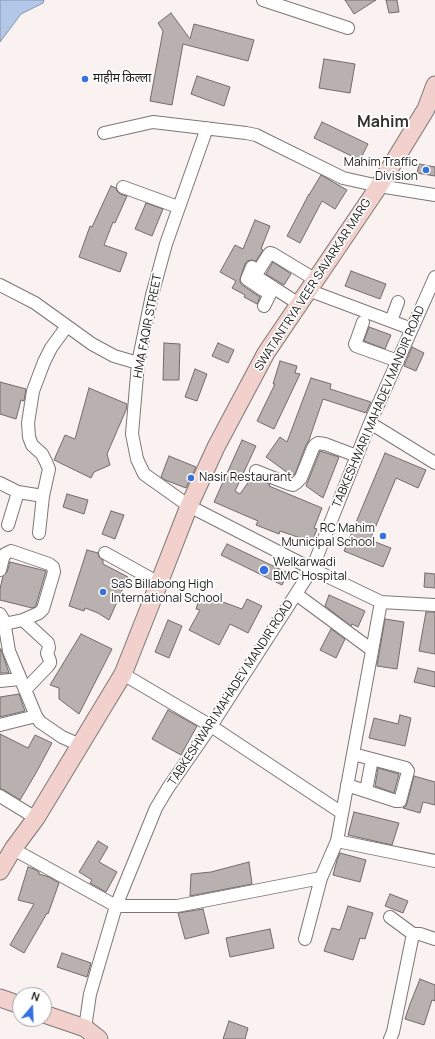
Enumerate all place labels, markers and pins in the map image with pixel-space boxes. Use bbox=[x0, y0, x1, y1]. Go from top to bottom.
place label: माहीम किल्ला bbox=[93, 72, 151, 86]
marker: माहीम किल्ला bbox=[80, 74, 90, 84]
place label: Mahim Traffic Division bbox=[344, 156, 418, 184]
marker: Mahim Traffic Division bbox=[421, 165, 431, 175]
place label: Nasir Restaurant bbox=[199, 471, 292, 485]
marker: Nasir Restaurant bbox=[186, 473, 196, 483]
place label: RC Mahim Municipal School bbox=[281, 522, 375, 550]
marker: RC Mahim Municipal School bbox=[378, 531, 388, 541]
place label: Welkarwadi BMC Hospital bbox=[273, 556, 347, 584]
marker: Welkarwadi BMC Hospital bbox=[258, 564, 270, 576]
place label: SaS Billabong High International School bbox=[111, 578, 222, 606]
marker: SaS Billabong High International School bbox=[98, 587, 108, 597]

